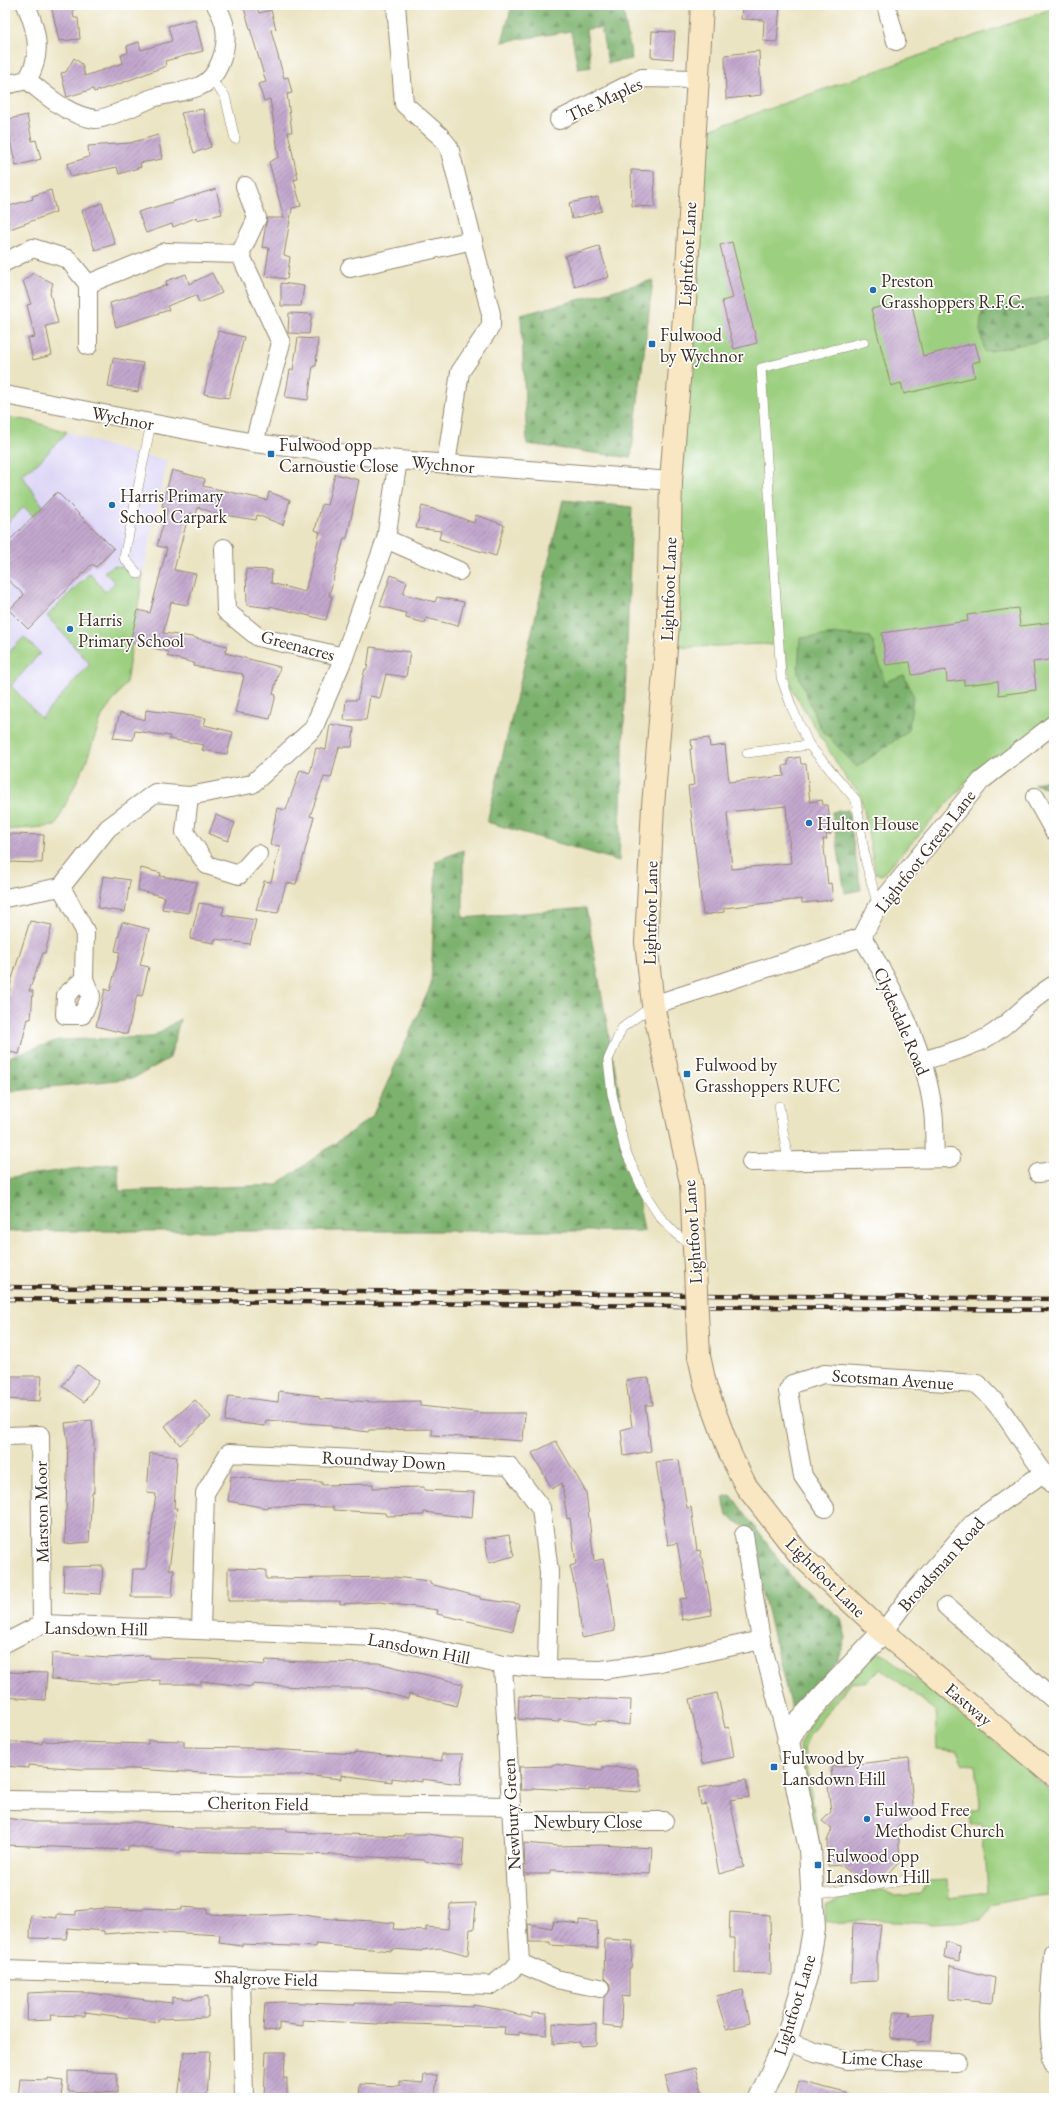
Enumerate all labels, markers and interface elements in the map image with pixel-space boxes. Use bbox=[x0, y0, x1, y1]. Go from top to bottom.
street label: The Maples bbox=[562, 71, 646, 127]
street label: Lightfoot Lane bbox=[673, 201, 701, 307]
place label: Preston Grasshoppers R.F.C. bbox=[881, 269, 1025, 313]
marker: Preston Grasshoppers R.F.C. bbox=[868, 285, 878, 295]
place label: Fulwood by Wychnor bbox=[660, 323, 743, 367]
marker: Fulwood by Wychnor bbox=[647, 339, 657, 349]
street label: Wychnor bbox=[90, 401, 156, 435]
place label: Fulwood opp Carnoustie Close bbox=[279, 433, 398, 477]
marker: Fulwood opp Carnoustie Close bbox=[266, 449, 276, 459]
street label: Wychnor bbox=[411, 450, 475, 478]
place label: Harris Primary School Carpark bbox=[120, 484, 228, 528]
marker: Harris Primary School Carpark bbox=[107, 500, 117, 510]
street label: Lightfoot Lane bbox=[655, 537, 681, 641]
place label: Harris Primary School bbox=[78, 608, 184, 652]
marker: Harris Primary School bbox=[65, 624, 75, 634]
street label: Greenacres bbox=[259, 624, 338, 666]
street label: Lightfoot Green Lane bbox=[870, 785, 980, 917]
place label: Hulton House bbox=[817, 812, 919, 835]
marker: Hulton House bbox=[804, 818, 814, 828]
street label: Lightfoot Lane bbox=[638, 861, 662, 965]
street label: Clydesdale Road bbox=[869, 963, 935, 1079]
place label: Fulwood by Grasshoppers RUFC bbox=[695, 1053, 840, 1097]
marker: Fulwood by Grasshoppers RUFC bbox=[682, 1069, 692, 1079]
street label: Lightfoot Lane bbox=[677, 1179, 707, 1285]
street label: Scotsman Avenue bbox=[832, 1363, 954, 1395]
street label: Roundway Down bbox=[321, 1445, 447, 1475]
street label: Marston Moor bbox=[29, 1461, 53, 1563]
street label: Broadsman Road bbox=[893, 1511, 990, 1616]
street label: Lightfoot Lane bbox=[781, 1532, 871, 1622]
street label: Lansdown Hill bbox=[44, 1616, 148, 1640]
street label: Lansdown Hill bbox=[366, 1627, 472, 1669]
street label: Eastway bbox=[940, 1677, 998, 1731]
place label: Fulwood by Lansdown Hill bbox=[782, 1746, 886, 1790]
street label: Newbury Green bbox=[497, 1757, 525, 1871]
marker: Fulwood by Lansdown Hill bbox=[769, 1762, 779, 1772]
street label: Cheriton Field bbox=[207, 1791, 310, 1815]
place label: Fulwood Free Methodist Church bbox=[875, 1798, 1004, 1842]
street label: Newbury Close bbox=[534, 1810, 642, 1833]
marker: Fulwood Free Methodist Church bbox=[862, 1814, 872, 1824]
place label: Fulwood opp Lansdown Hill bbox=[826, 1844, 930, 1888]
marker: Fulwood opp Lansdown Hill bbox=[813, 1860, 823, 1870]
street label: Lightfoot Lane bbox=[768, 1952, 820, 2058]
street label: Shalgrove Field bbox=[214, 1965, 319, 1991]
street label: Lime Chase bbox=[841, 2045, 923, 2073]

